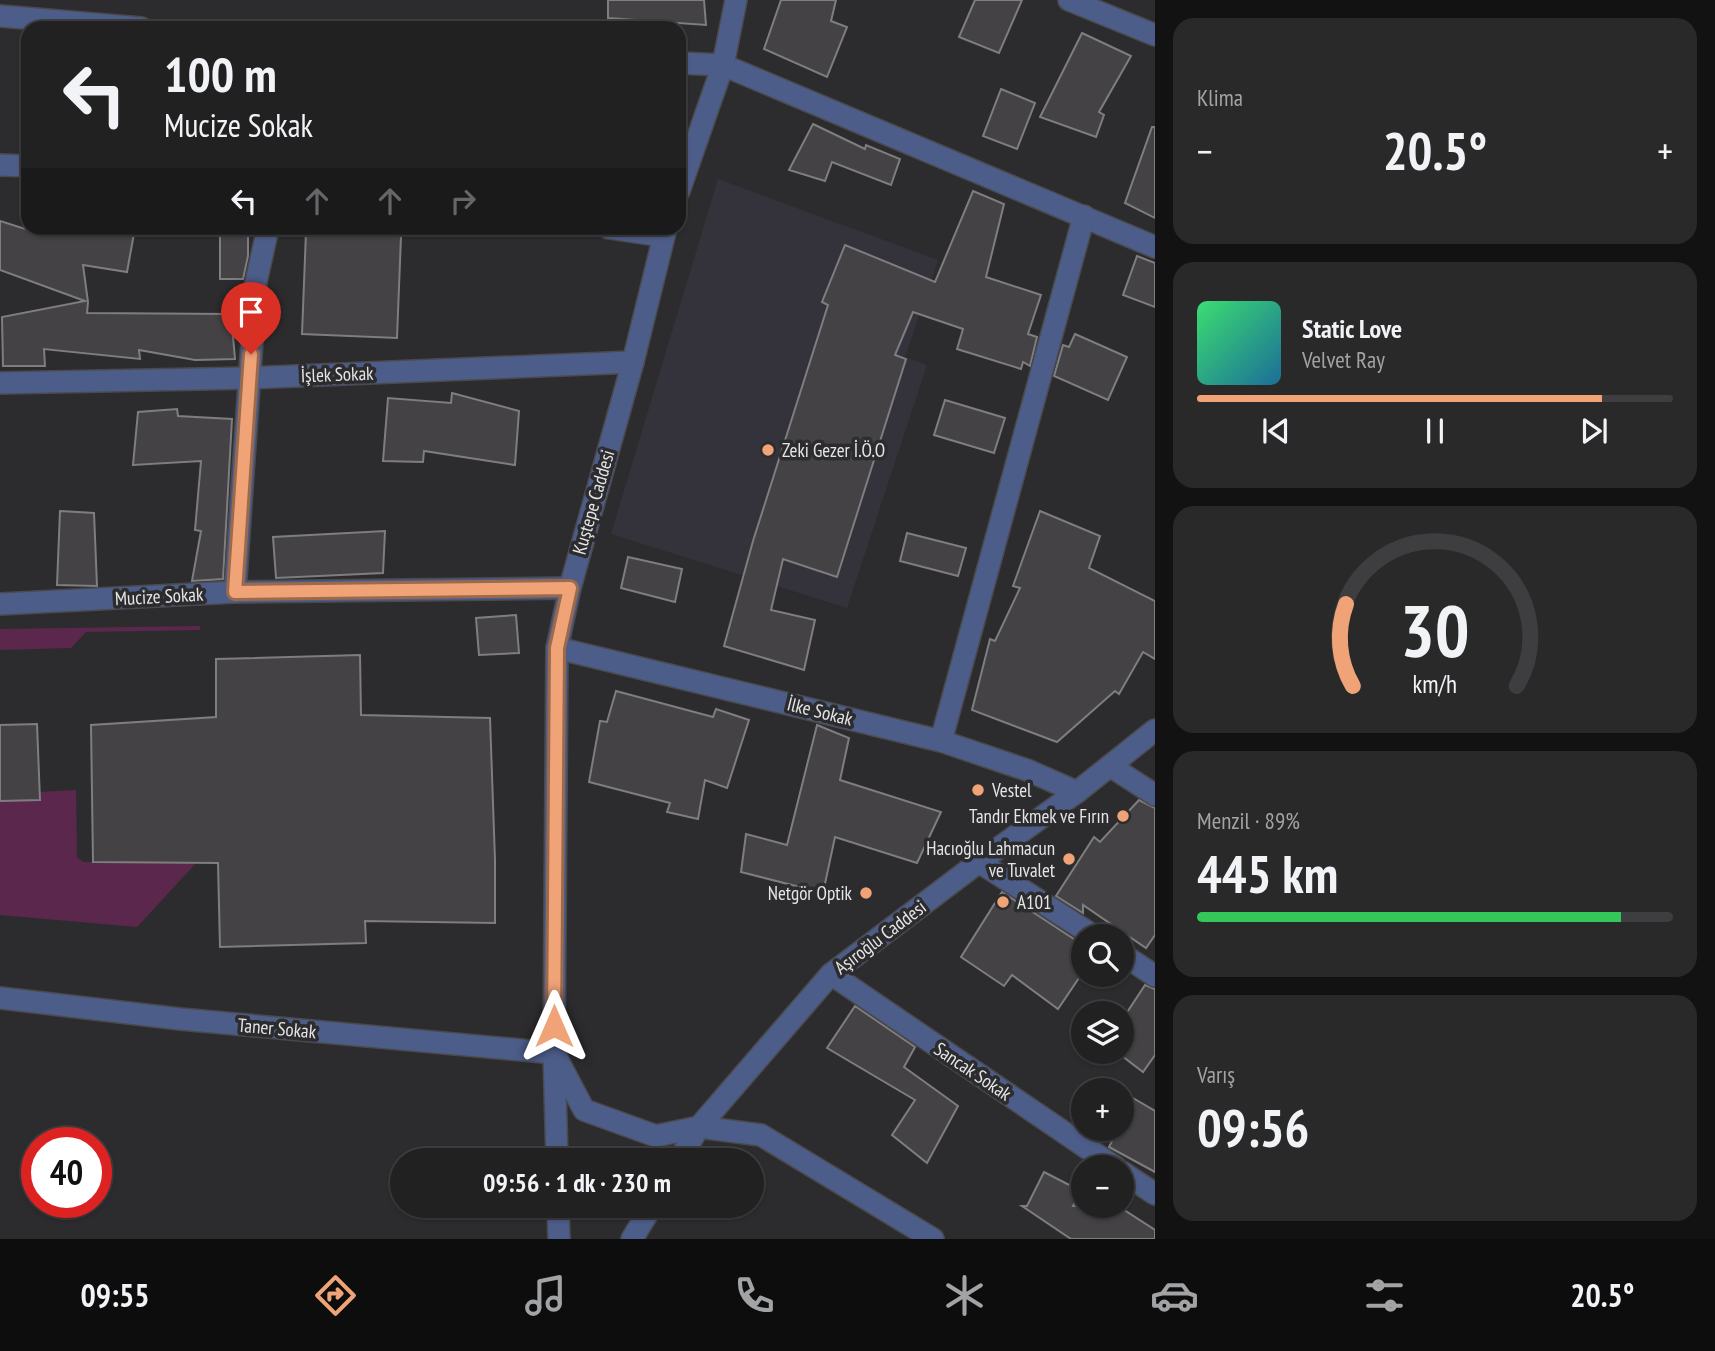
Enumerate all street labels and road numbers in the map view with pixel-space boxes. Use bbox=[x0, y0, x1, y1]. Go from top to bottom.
street label: İşlek Sokak bbox=[300, 361, 374, 387]
street label: Kuştepe Caddesi bbox=[567, 447, 619, 557]
street label: Mucize Sokak bbox=[114, 582, 204, 610]
street label: İlke Sokak bbox=[785, 691, 856, 731]
street label: Aşıroğlu Caddesi bbox=[829, 895, 931, 979]
street label: Taner Sokak bbox=[237, 1013, 318, 1043]
street label: Sancak Sokak bbox=[930, 1036, 1017, 1106]

